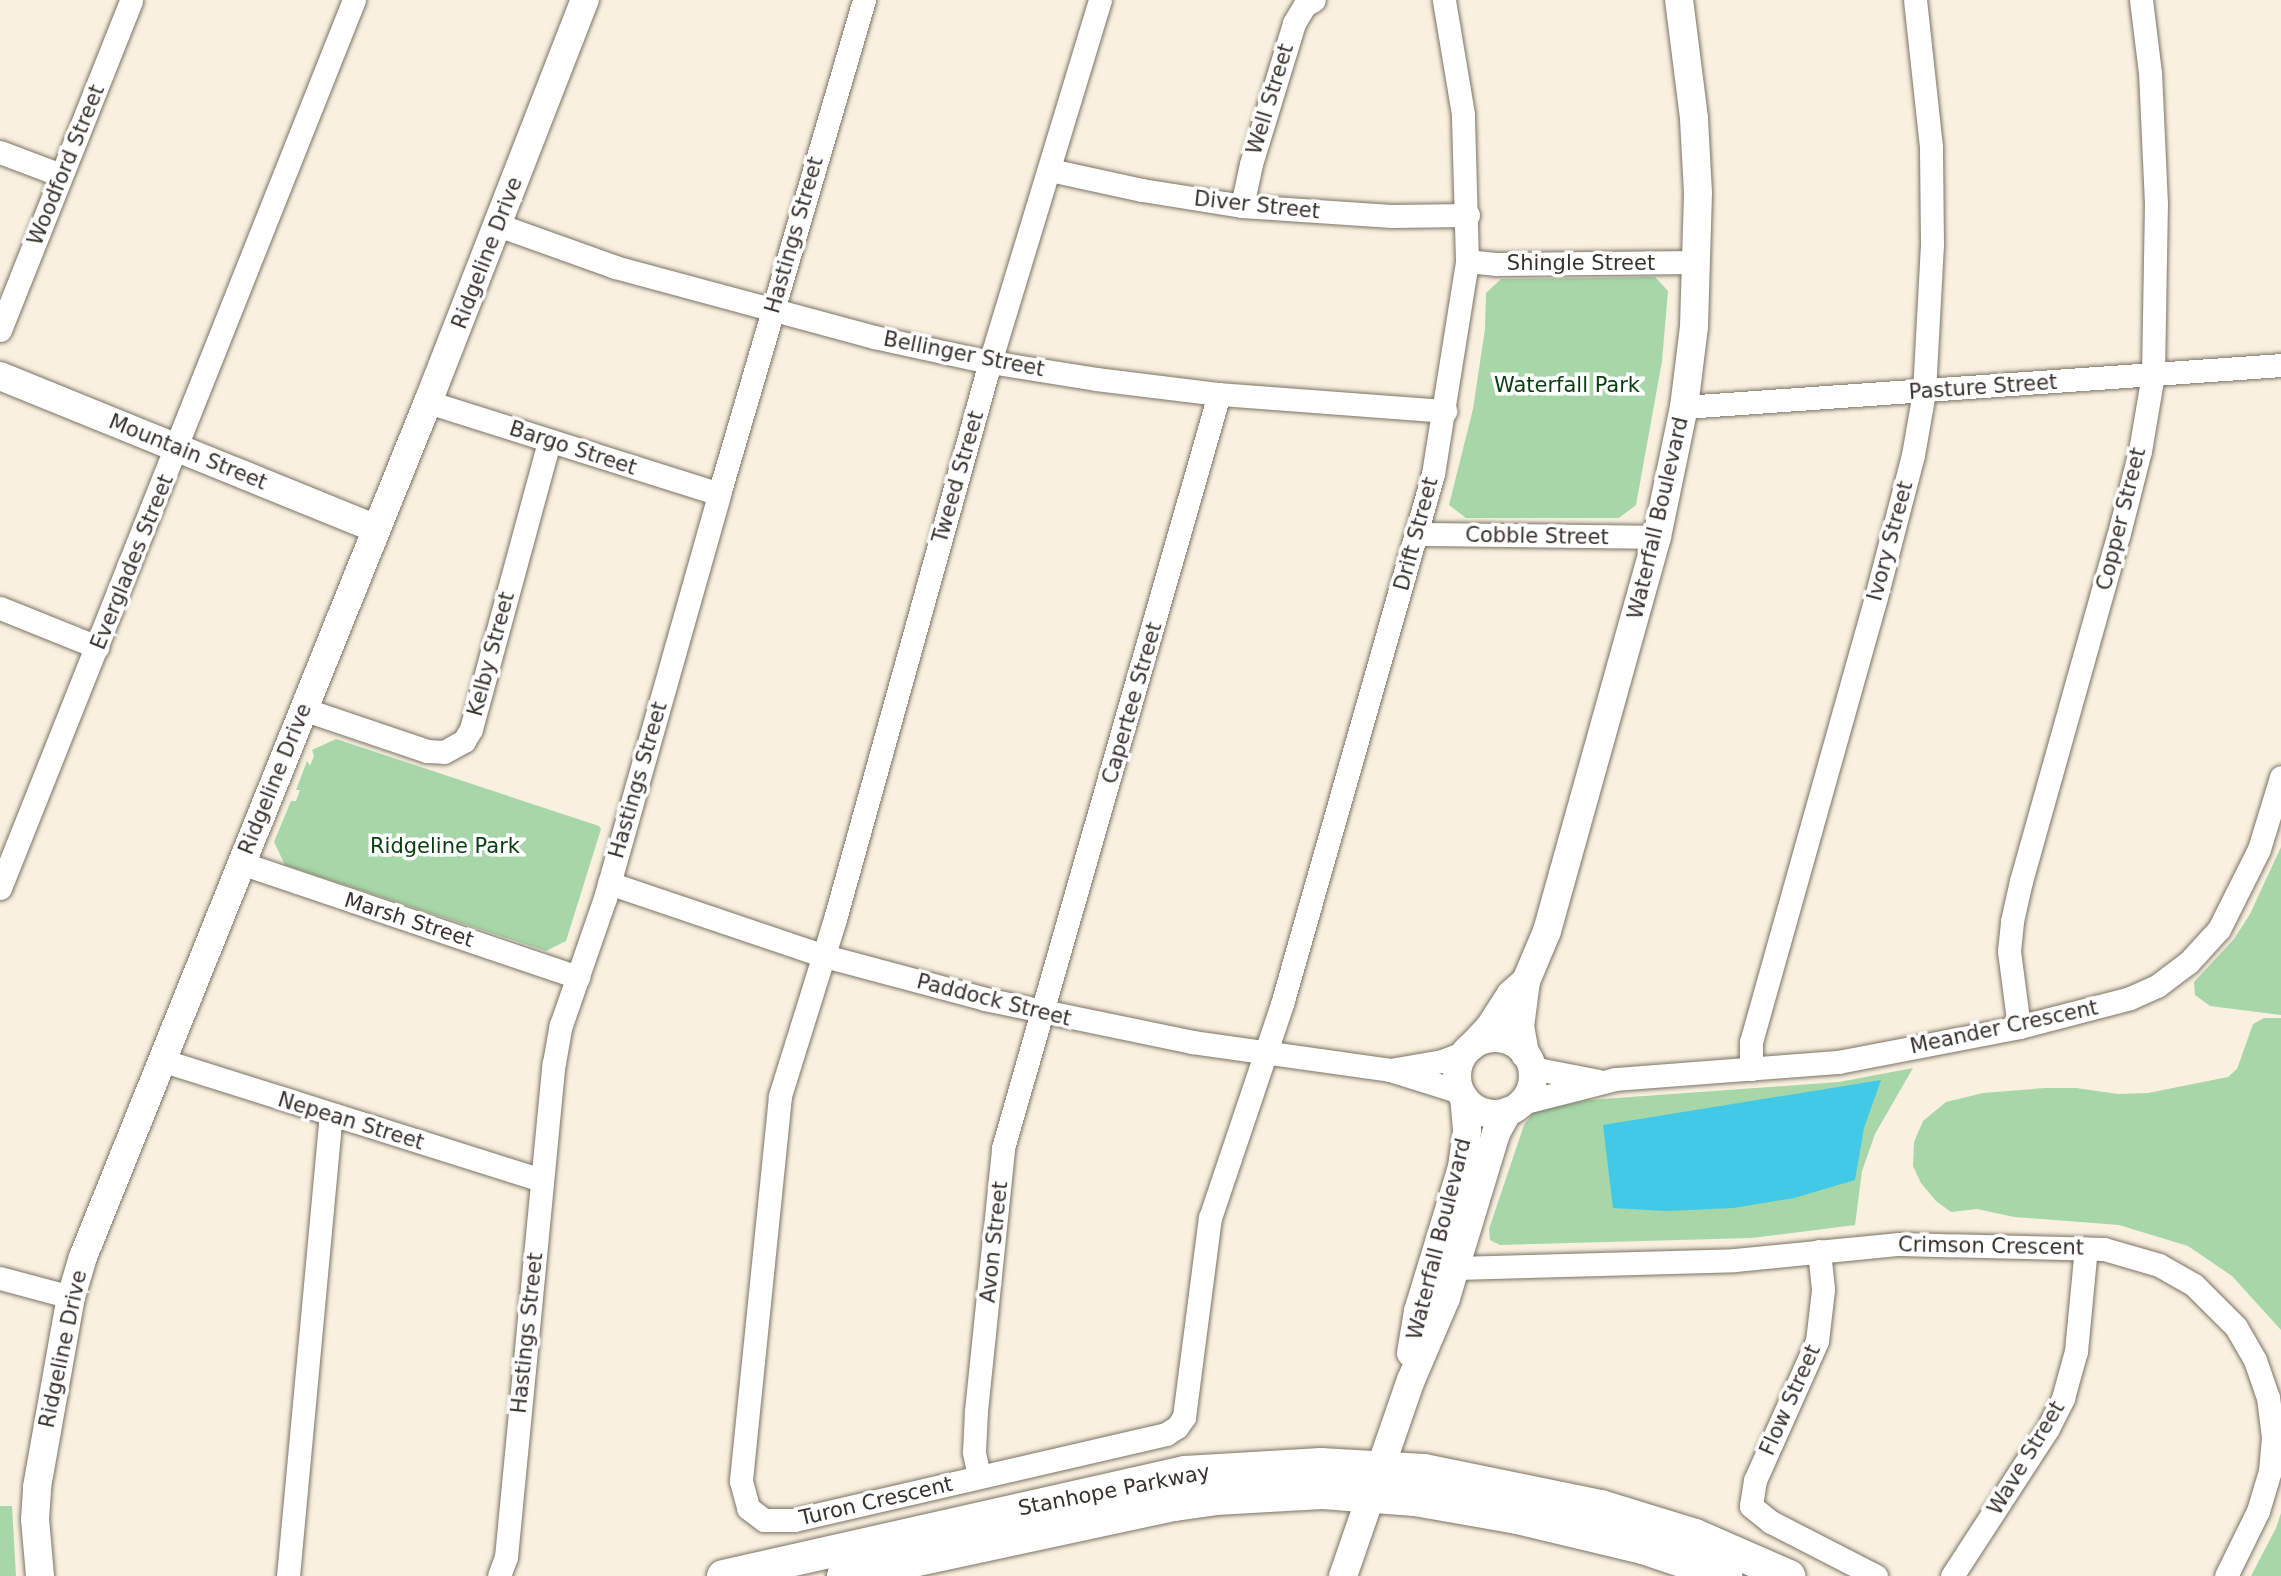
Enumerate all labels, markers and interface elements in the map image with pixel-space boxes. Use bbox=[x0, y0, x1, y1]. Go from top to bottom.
street label: Well Street bbox=[1241, 41, 1299, 157]
street label: Woodford Street bbox=[22, 81, 110, 249]
street label: Hastings Street bbox=[760, 154, 828, 316]
street label: Ridgeline Drive bbox=[446, 174, 528, 332]
street label: Diver Street bbox=[1193, 186, 1321, 224]
street label: Shingle Street bbox=[1507, 250, 1655, 276]
street label: Bellinger Street bbox=[881, 326, 1047, 382]
street label: Pasture Street bbox=[1908, 369, 2058, 405]
park label: Waterfall Park bbox=[1494, 372, 1640, 398]
street label: Tweed Street bbox=[927, 408, 989, 546]
street label: Mountain Street bbox=[105, 409, 271, 495]
street label: Waterfall Boulevard bbox=[1622, 414, 1694, 622]
street label: Bargo Street bbox=[506, 416, 640, 480]
street label: Copper Street bbox=[2091, 445, 2151, 593]
street label: Everglades Street bbox=[85, 471, 179, 653]
street label: Drift Street bbox=[1389, 475, 1443, 593]
street label: Ivory Street bbox=[1862, 478, 1918, 604]
street label: Cobble Street bbox=[1465, 522, 1609, 550]
street label: Kelby Street bbox=[462, 589, 520, 719]
street label: Capertee Street bbox=[1097, 619, 1167, 787]
street label: Hastings Street bbox=[604, 699, 672, 861]
street label: Ridgeline Drive bbox=[233, 700, 317, 858]
park label: Ridgeline Park bbox=[370, 833, 520, 859]
street label: Marsh Street bbox=[341, 887, 477, 953]
street label: Paddock Street bbox=[914, 969, 1074, 1031]
street label: Meander Crescent bbox=[1908, 995, 2100, 1059]
street label: Nepean Street bbox=[275, 1087, 427, 1155]
street label: Waterfall Boulevard bbox=[1402, 1136, 1476, 1342]
street label: Avon Street bbox=[975, 1180, 1013, 1304]
street label: Crimson Crescent bbox=[1898, 1232, 2084, 1260]
street label: Hastings Street bbox=[506, 1251, 548, 1415]
street label: Ridgeline Drive bbox=[34, 1268, 92, 1430]
street label: Flow Street bbox=[1754, 1341, 1826, 1459]
street label: Wave Street bbox=[1982, 1397, 2070, 1519]
street label: Stanhope Parkway bbox=[1016, 1459, 1212, 1521]
street label: Turon Crescent bbox=[797, 1471, 955, 1531]

